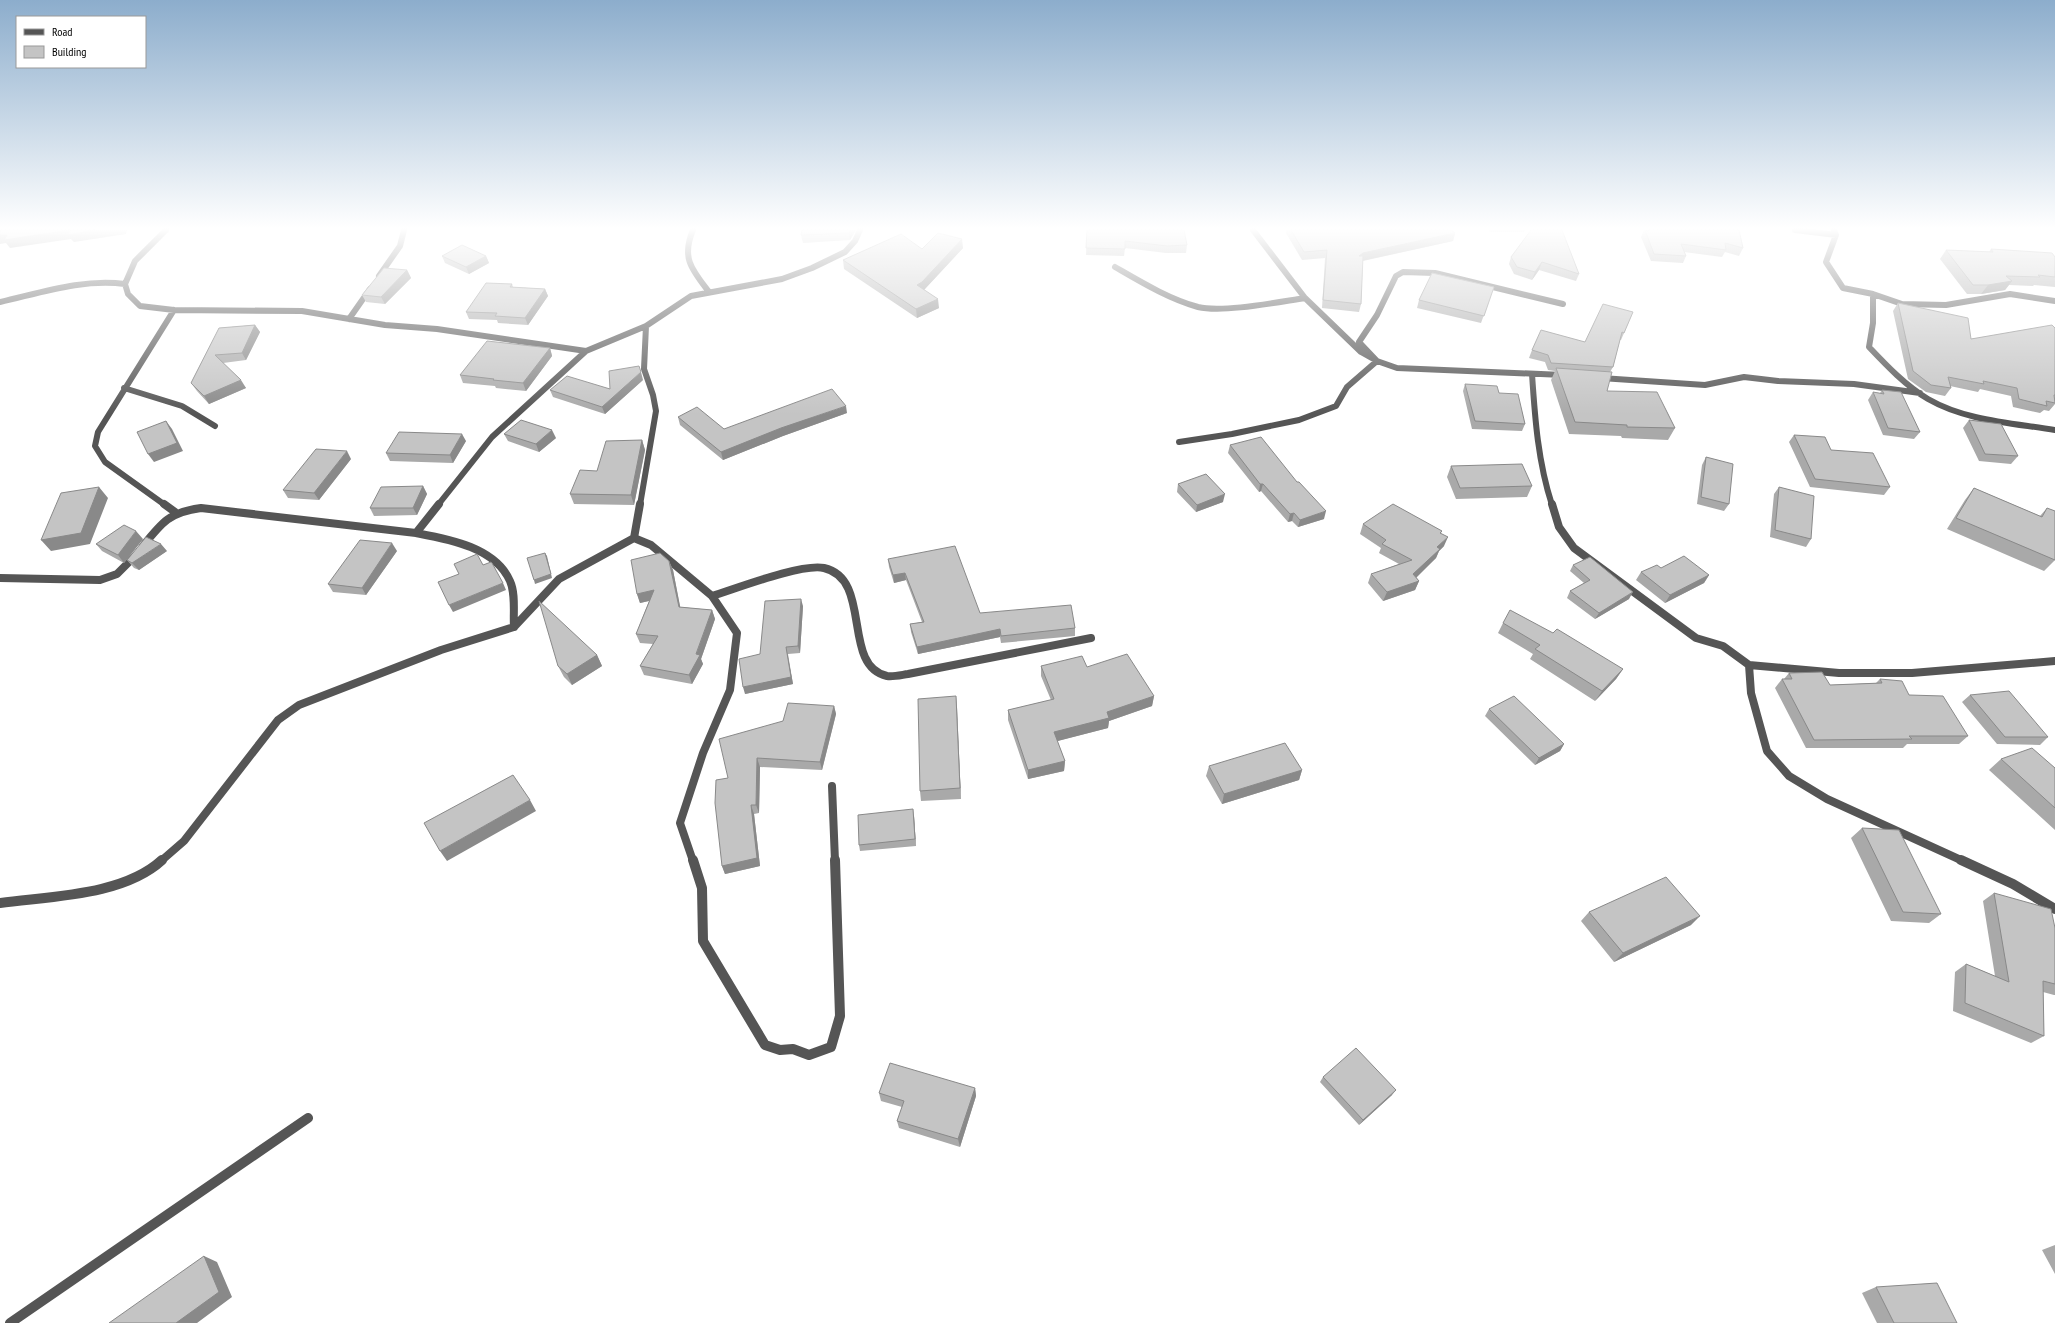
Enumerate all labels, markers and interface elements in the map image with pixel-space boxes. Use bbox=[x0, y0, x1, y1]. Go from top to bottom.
legend bbox=[16, 16, 146, 68]
text: Road bbox=[52, 24, 72, 39]
text: Building bbox=[52, 44, 87, 59]

